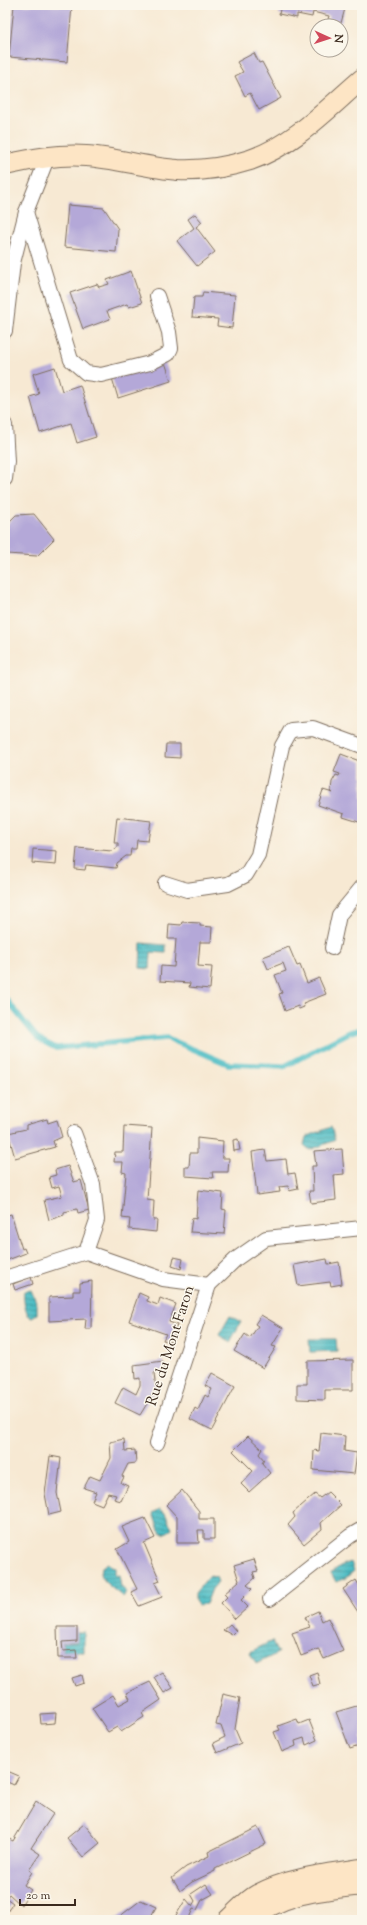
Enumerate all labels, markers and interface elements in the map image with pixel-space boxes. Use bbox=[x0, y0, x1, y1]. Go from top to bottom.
north arrow bbox=[309, 18, 349, 58]
text: N bbox=[330, 33, 346, 43]
street label: Rue du Mont Faron bbox=[142, 1283, 200, 1409]
scale bar bbox=[20, 1881, 75, 1907]
text: 20 m bbox=[26, 1887, 51, 1905]

